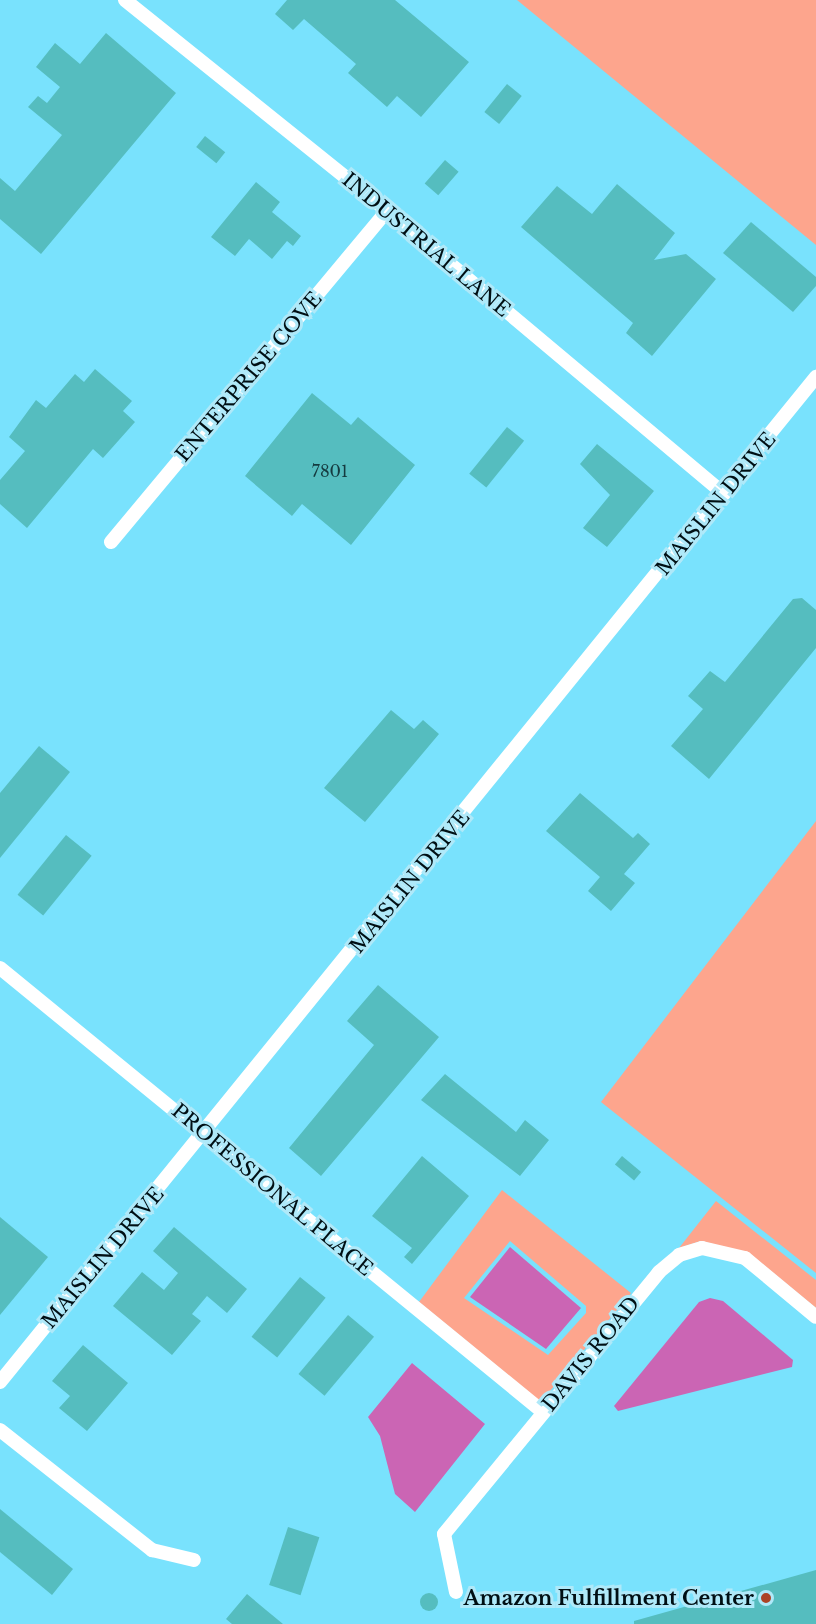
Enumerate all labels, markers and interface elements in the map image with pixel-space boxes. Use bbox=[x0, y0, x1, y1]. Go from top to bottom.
street label: INDUSTRIAL LANE bbox=[337, 168, 515, 322]
street label: ENTERPRISE COVE bbox=[171, 287, 327, 467]
street label: MAISLIN DRIVE bbox=[651, 428, 781, 580]
house number: 7801 bbox=[312, 461, 348, 481]
street label: MAISLIN DRIVE bbox=[345, 806, 475, 958]
street label: PROFESSIONAL PLACE bbox=[166, 1099, 378, 1281]
street label: MAISLIN DRIVE bbox=[37, 1183, 169, 1333]
street label: DAVIS ROAD bbox=[537, 1292, 645, 1416]
place label: Amazon Fulfillment Center bbox=[463, 1586, 754, 1610]
marker: Amazon Fulfillment Center bbox=[759, 1591, 773, 1605]

